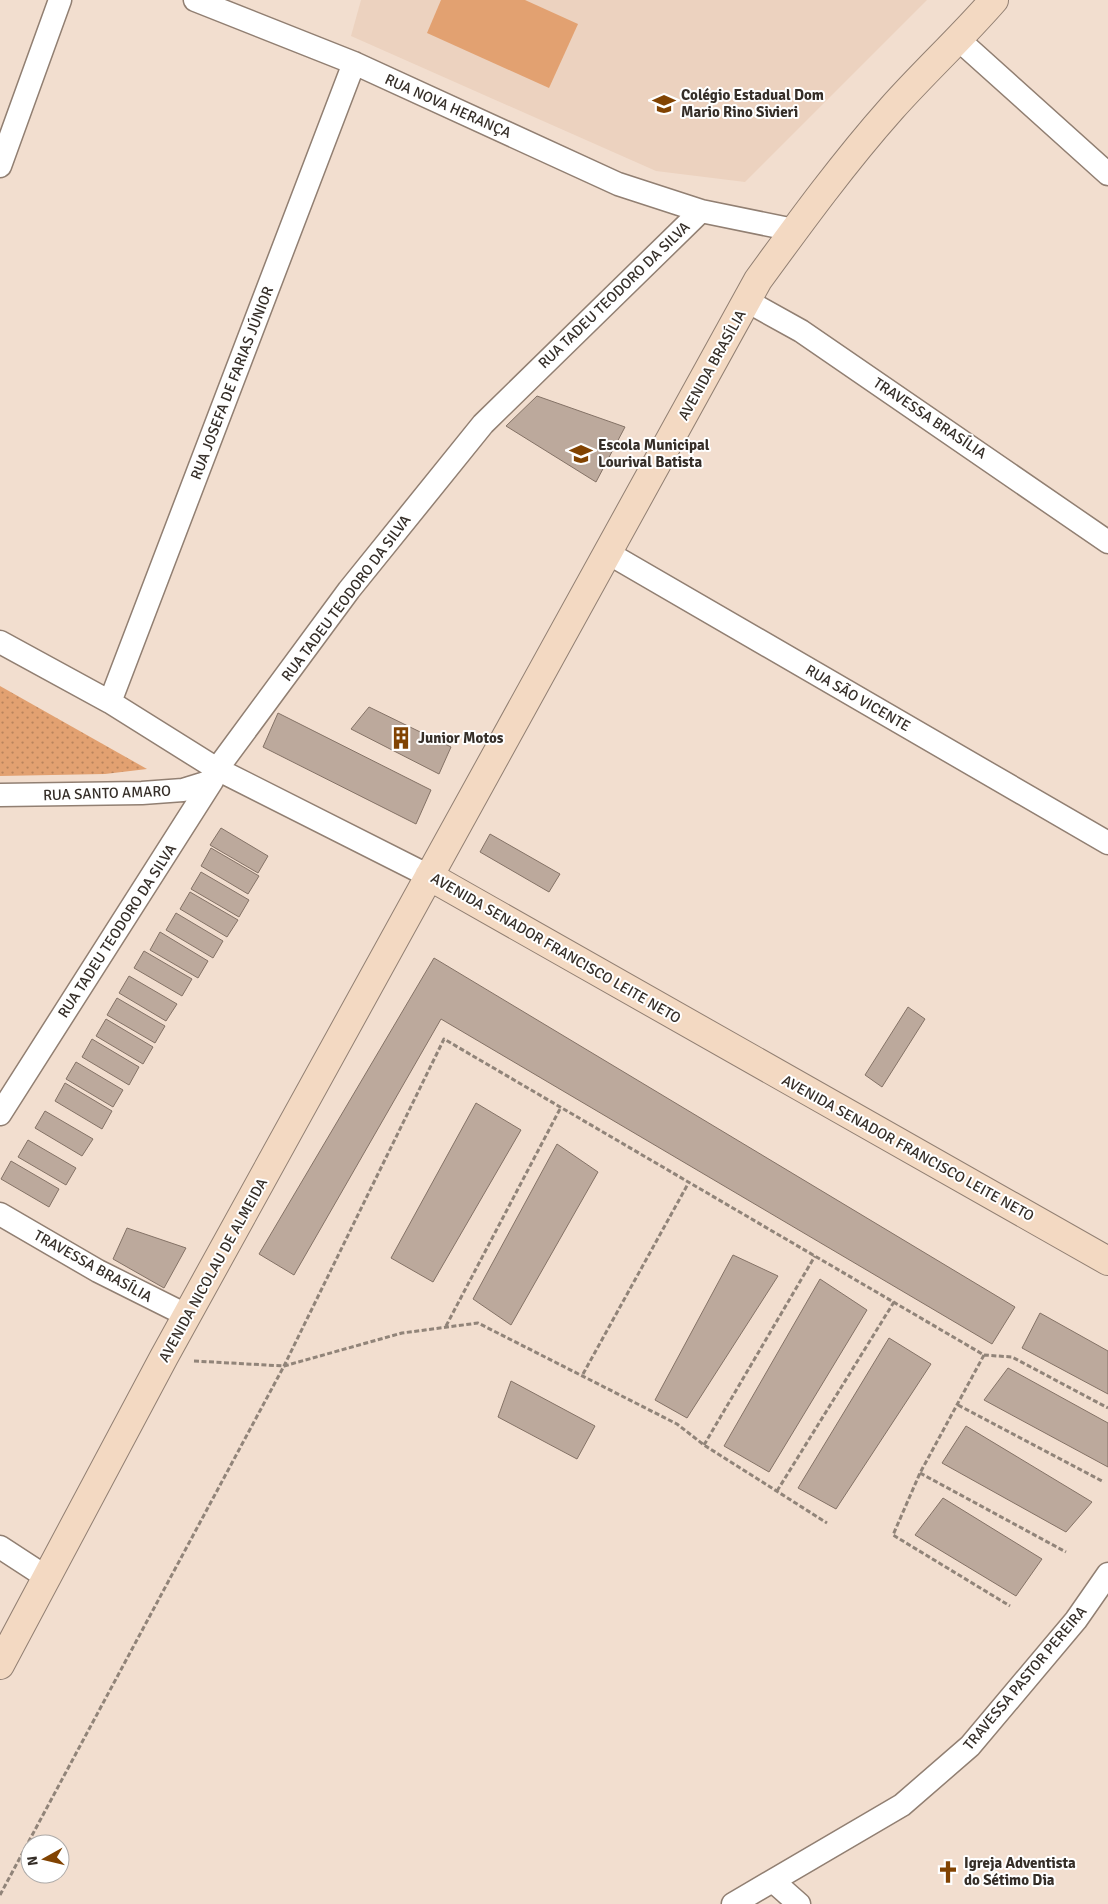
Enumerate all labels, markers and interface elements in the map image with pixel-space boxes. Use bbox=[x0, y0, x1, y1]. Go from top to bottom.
street label: RUA NOVA HERANÇA bbox=[382, 70, 514, 142]
place label: Colégio Estadual Dom Mario Rino Sivieri bbox=[681, 86, 824, 121]
school or university icon: Colégio Estadual Dom Mario Rino Sivieri bbox=[651, 91, 677, 117]
street label: RUA TADEU TEODORO DA SILVA bbox=[535, 218, 693, 372]
street label: RUA JOSEFA DE FARIAS JÚNIOR bbox=[186, 283, 277, 482]
street label: AVENIDA BRASÍLIA bbox=[673, 306, 750, 423]
street label: TRAVESSA BRASÍLIA bbox=[870, 373, 990, 462]
place label: Escola Municipal Lourival Batista bbox=[598, 436, 710, 471]
school or university icon: Escola Municipal Lourival Batista bbox=[568, 441, 594, 467]
street label: RUA TADEU TEODORO DA SILVA bbox=[278, 511, 414, 685]
street label: RUA SÃO VICENTE bbox=[802, 660, 914, 735]
building icon: Junior Motos bbox=[388, 725, 414, 751]
place label: Junior Motos bbox=[418, 729, 504, 747]
street label: RUA SANTO AMARO bbox=[43, 782, 171, 804]
street label: RUA TADEU TEODORO DA SILVA bbox=[54, 841, 180, 1021]
street label: AVENIDA SENADOR FRANCISCO LEITE NETO bbox=[428, 869, 684, 1027]
street label: AVENIDA SENADOR FRANCISCO LEITE NETO bbox=[779, 1071, 1037, 1225]
street label: AVENIDA NICOLAU DE ALMEIDA bbox=[155, 1175, 271, 1365]
street label: TRAVESSA BRASÍLIA bbox=[31, 1225, 156, 1306]
street label: TRAVESSA PASTOR PEREIRA bbox=[960, 1603, 1090, 1753]
north arrow bbox=[20, 1834, 70, 1884]
place label: Igreja Adventista do Sétimo Dia bbox=[964, 1854, 1076, 1889]
text: N bbox=[24, 1855, 42, 1867]
church icon: Igreja Adventista do Sétimo Dia bbox=[935, 1859, 961, 1885]

